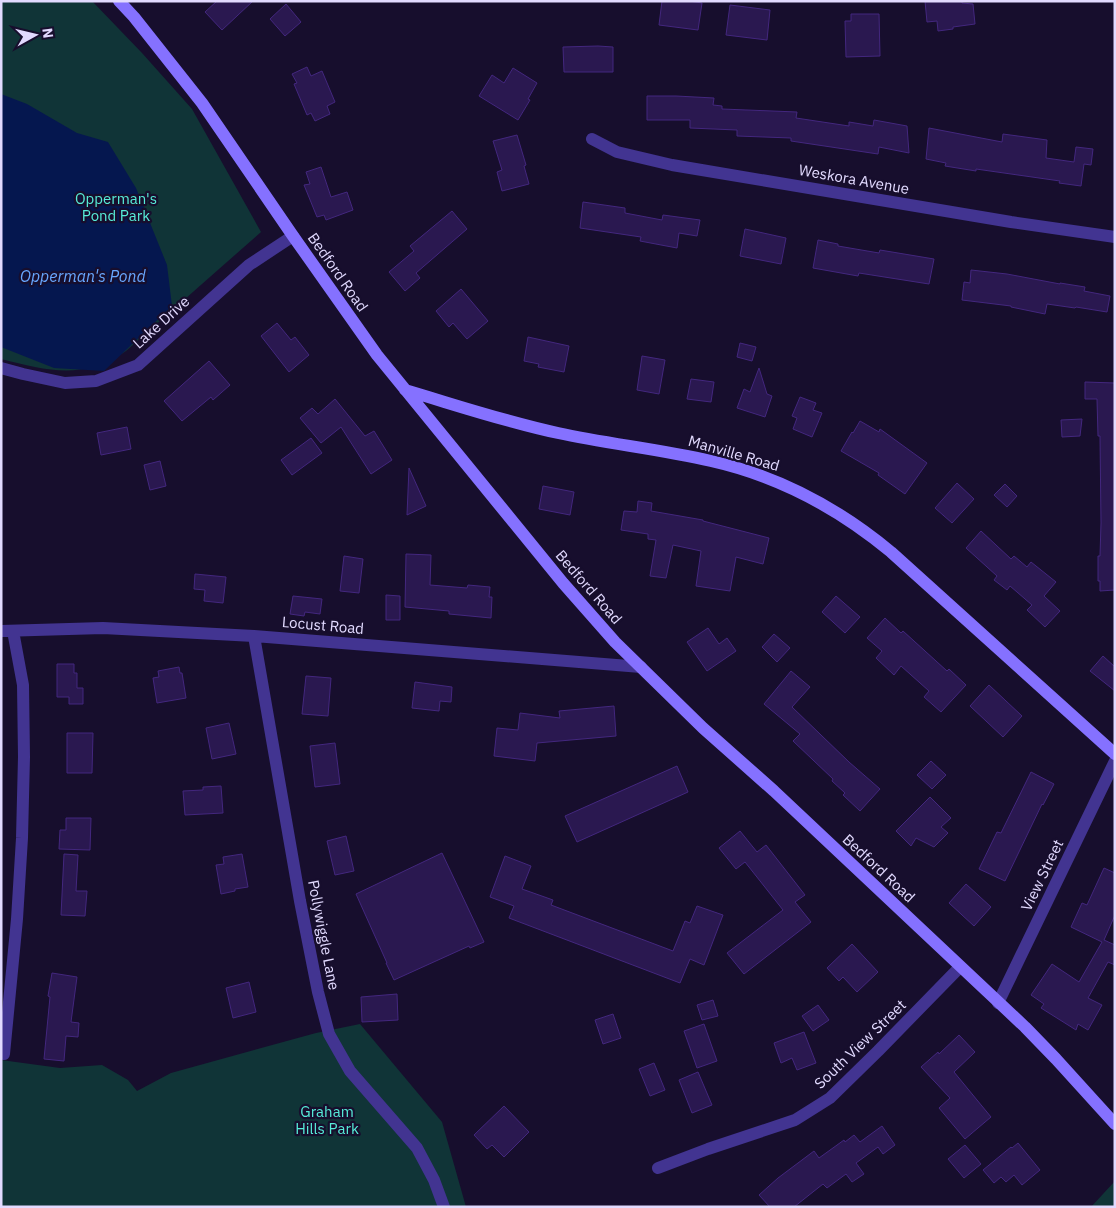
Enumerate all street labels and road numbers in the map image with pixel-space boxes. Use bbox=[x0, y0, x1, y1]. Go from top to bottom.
street label: Weskora Avenue bbox=[797, 160, 911, 198]
street label: Bedford Road bbox=[304, 229, 372, 315]
street label: Lake Drive bbox=[129, 292, 193, 352]
street label: Manville Road bbox=[686, 431, 782, 475]
street label: Bedford Road bbox=[552, 546, 626, 628]
street label: Locust Road bbox=[281, 612, 365, 638]
street label: Bedford Road bbox=[839, 830, 919, 906]
street label: View Street bbox=[1017, 836, 1067, 914]
street label: Pollywiggle Lane bbox=[304, 878, 344, 992]
street label: South View Street bbox=[810, 995, 910, 1093]

